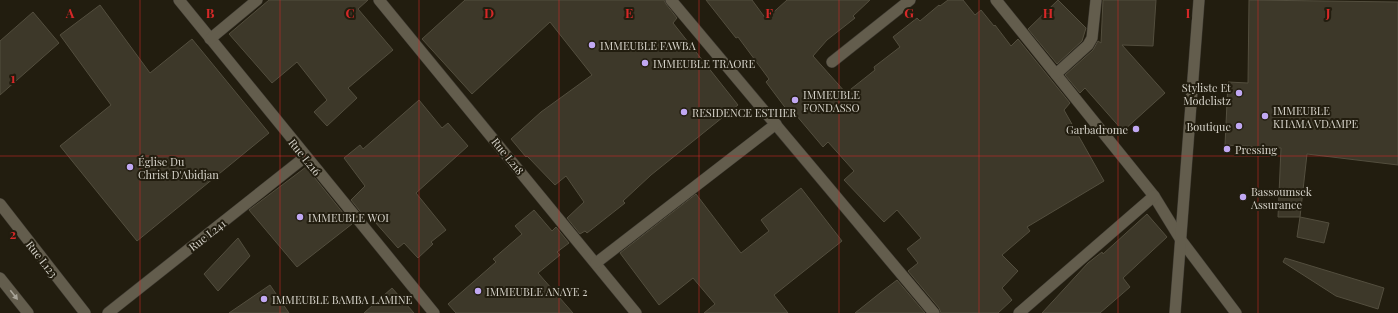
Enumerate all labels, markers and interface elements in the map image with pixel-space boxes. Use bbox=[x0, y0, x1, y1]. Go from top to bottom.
text: A bbox=[65, 4, 75, 21]
text: B bbox=[206, 4, 215, 21]
text: C bbox=[345, 4, 355, 21]
text: D bbox=[484, 4, 494, 21]
text: E bbox=[625, 4, 633, 21]
text: F bbox=[765, 4, 773, 21]
text: G bbox=[904, 4, 914, 21]
text: H bbox=[1043, 4, 1053, 21]
text: I bbox=[1186, 4, 1191, 21]
text: J bbox=[1325, 4, 1331, 21]
place label: IMMEUBLE FAWBA bbox=[600, 38, 696, 53]
marker: IMMEUBLE FAWBA bbox=[587, 40, 597, 50]
place label: IMMEUBLE TRAORE bbox=[653, 56, 755, 71]
marker: IMMEUBLE TRAORE bbox=[640, 58, 650, 68]
text: 1 bbox=[11, 69, 16, 86]
place label: Styliste Et Modelistz bbox=[1182, 80, 1231, 108]
place label: IMMEUBLE FONDASSO bbox=[803, 87, 860, 115]
marker: Styliste Et Modelistz bbox=[1234, 88, 1244, 98]
marker: IMMEUBLE FONDASSO bbox=[790, 95, 800, 105]
place label: IMMEUBLE KHAMA VDAMPE bbox=[1273, 103, 1358, 131]
place label: RESIDENCE ESTHER bbox=[692, 105, 797, 120]
marker: RESIDENCE ESTHER bbox=[679, 107, 689, 117]
marker: IMMEUBLE KHAMA VDAMPE bbox=[1260, 111, 1270, 121]
place label: Boutique bbox=[1186, 119, 1231, 134]
marker: Boutique bbox=[1234, 121, 1244, 131]
place label: Garbadrome bbox=[1066, 122, 1128, 137]
marker: Garbadrome bbox=[1131, 124, 1141, 134]
street label: Rue L218 bbox=[489, 134, 528, 178]
street label: Rue L216 bbox=[286, 135, 325, 179]
place label: Pressing bbox=[1235, 142, 1277, 157]
marker: Pressing bbox=[1222, 144, 1232, 154]
place label: Église Du Christ D'Abidjan bbox=[138, 154, 219, 182]
marker: Église Du Christ D'Abidjan bbox=[125, 162, 135, 172]
place label: Bassoumsek Assurance bbox=[1250, 184, 1312, 212]
marker: Bassoumsek Assurance bbox=[1238, 192, 1248, 202]
place label: IMMEUBLE WOI bbox=[308, 210, 389, 225]
marker: IMMEUBLE WOI bbox=[295, 212, 305, 222]
street label: Rue L241 bbox=[185, 216, 229, 254]
text: 2 bbox=[10, 225, 17, 242]
street label: Rue L123 bbox=[23, 238, 61, 280]
place label: IMMEUBLE ANAYE 2 bbox=[486, 284, 587, 299]
marker: IMMEUBLE ANAYE 2 bbox=[473, 286, 483, 296]
one-way arrow bbox=[10, 290, 18, 301]
place label: IMMEUBLE BAMBA LAMINE bbox=[272, 292, 413, 307]
marker: IMMEUBLE BAMBA LAMINE bbox=[259, 294, 269, 304]

